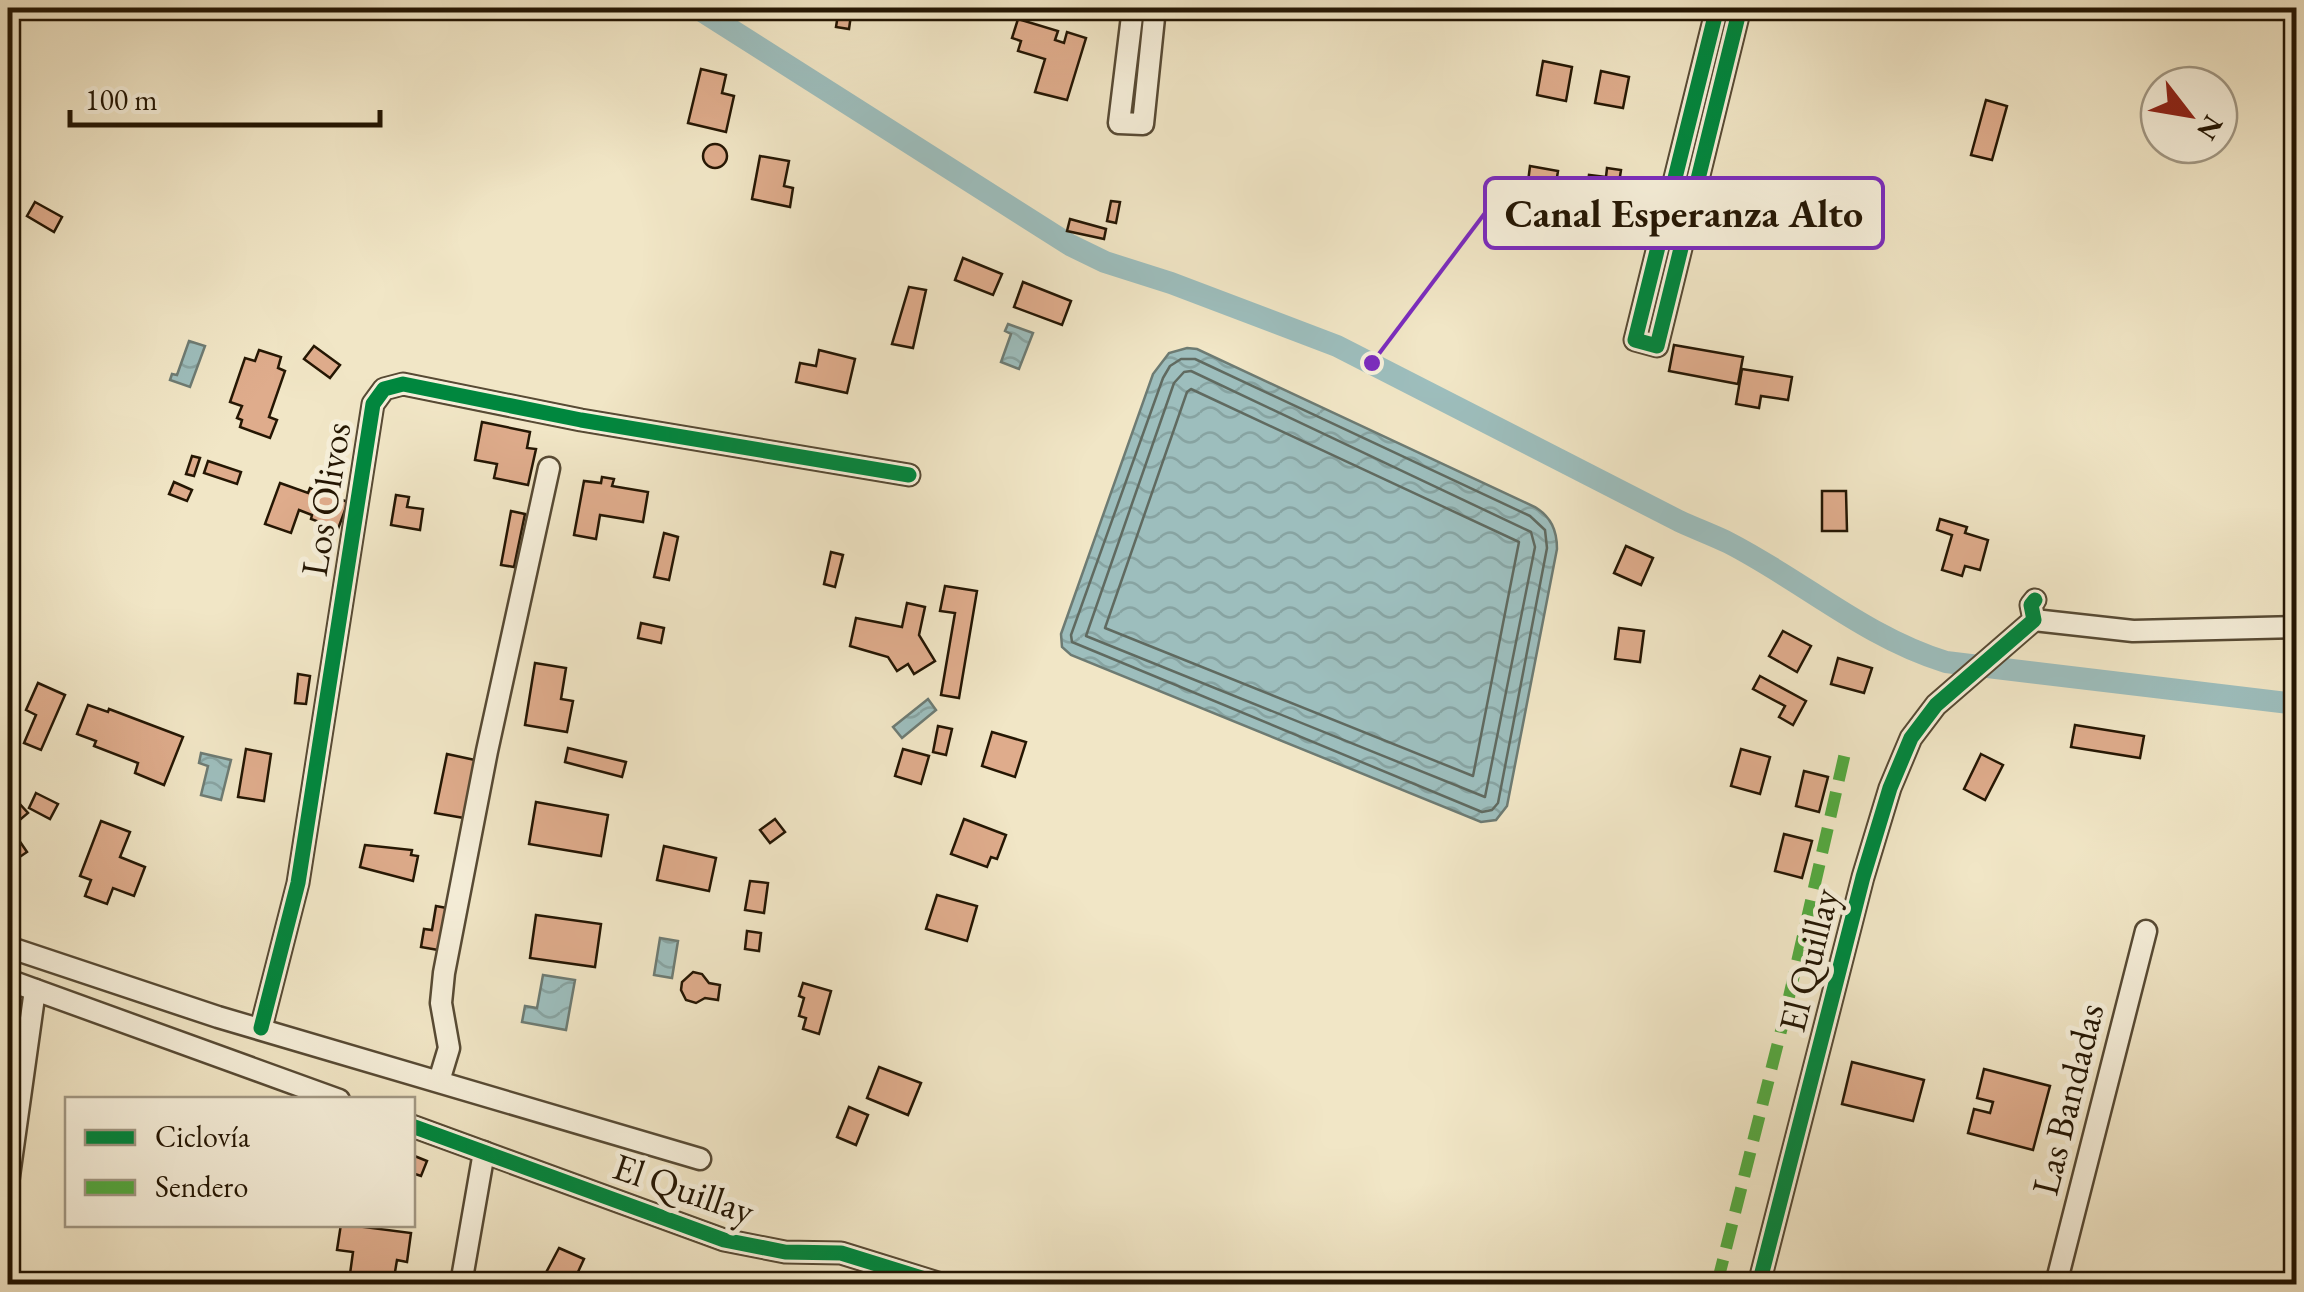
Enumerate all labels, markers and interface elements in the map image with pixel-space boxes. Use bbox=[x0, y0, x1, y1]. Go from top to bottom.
scale bar bbox=[70, 65, 380, 127]
north arrow bbox=[2139, 65, 2239, 165]
text: 100 m bbox=[85, 80, 158, 119]
text: N bbox=[2189, 109, 2232, 147]
callout: Canal Esperanza Alto bbox=[1485, 178, 1883, 248]
text: Canal Esperanza Alto bbox=[1505, 187, 1863, 239]
street label: Los Olivos bbox=[289, 419, 361, 579]
street label: El Quillay bbox=[1767, 883, 1850, 1037]
street label: Las Bandadas bbox=[2020, 998, 2114, 1200]
legend bbox=[65, 1097, 415, 1227]
text: Ciclovía bbox=[155, 1117, 250, 1156]
street label: El Quillay bbox=[607, 1141, 761, 1235]
text: Sendero bbox=[155, 1167, 248, 1206]

